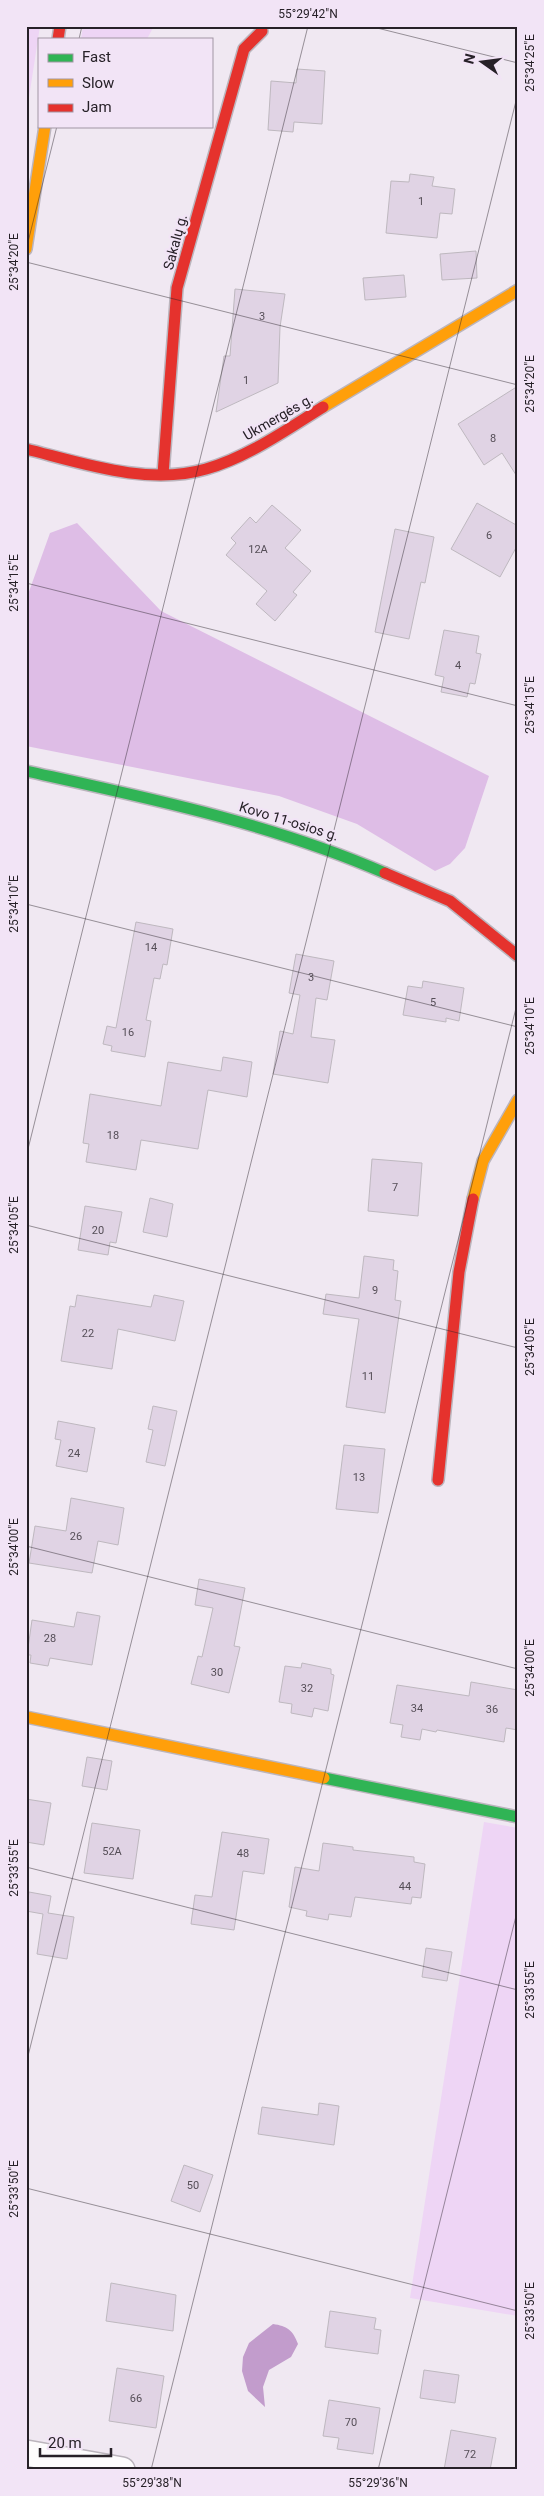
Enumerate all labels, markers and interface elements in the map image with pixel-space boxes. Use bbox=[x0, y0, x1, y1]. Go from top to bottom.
text: 55°29'42"N bbox=[278, 7, 338, 21]
text: 25°34'25"E bbox=[523, 34, 537, 92]
legend bbox=[38, 38, 212, 128]
north arrow bbox=[456, 38, 506, 88]
text: Fast bbox=[82, 48, 111, 66]
text: N bbox=[460, 52, 478, 66]
text: Slow bbox=[82, 74, 114, 92]
text: Jam bbox=[82, 98, 112, 116]
house number: 1 bbox=[418, 195, 424, 208]
street label: Sakalų g. bbox=[160, 212, 190, 272]
text: 25°34'20"E bbox=[7, 233, 21, 291]
house number: 3 bbox=[259, 310, 265, 323]
text: 25°34'20"E bbox=[523, 355, 537, 413]
house number: 1 bbox=[243, 374, 249, 387]
street label: Ukmergės g. bbox=[240, 391, 316, 443]
house number: 8 bbox=[490, 432, 496, 445]
house number: 6 bbox=[486, 529, 492, 542]
house number: 12A bbox=[248, 543, 269, 556]
text: 25°34'15"E bbox=[7, 554, 21, 612]
house number: 4 bbox=[455, 659, 461, 672]
text: 25°34'15"E bbox=[523, 676, 537, 734]
street label: Kovo 11-osios g. bbox=[237, 798, 341, 844]
text: 25°34'10"E bbox=[7, 875, 21, 933]
house number: 14 bbox=[145, 941, 157, 954]
house number: 3 bbox=[308, 971, 314, 984]
house number: 5 bbox=[430, 996, 436, 1009]
text: 25°34'10"E bbox=[523, 997, 537, 1055]
house number: 16 bbox=[122, 1026, 134, 1039]
house number: 18 bbox=[107, 1129, 119, 1142]
house number: 7 bbox=[392, 1181, 398, 1194]
text: 25°34'05"E bbox=[7, 1196, 21, 1254]
house number: 20 bbox=[92, 1224, 104, 1237]
house number: 9 bbox=[372, 1284, 378, 1297]
text: 25°34'05"E bbox=[523, 1318, 537, 1376]
house number: 22 bbox=[82, 1327, 94, 1340]
house number: 11 bbox=[362, 1370, 374, 1383]
house number: 24 bbox=[68, 1447, 80, 1460]
house number: 13 bbox=[353, 1471, 365, 1484]
text: 25°34'00"E bbox=[7, 1518, 21, 1576]
house number: 26 bbox=[70, 1530, 82, 1543]
house number: 28 bbox=[44, 1632, 56, 1645]
text: 25°34'00"E bbox=[523, 1639, 537, 1697]
house number: 30 bbox=[211, 1666, 223, 1679]
house number: 32 bbox=[301, 1682, 313, 1695]
house number: 34 bbox=[411, 1702, 423, 1715]
house number: 36 bbox=[486, 1703, 498, 1716]
text: 25°33'55"E bbox=[7, 1839, 21, 1897]
house number: 52A bbox=[102, 1845, 123, 1858]
house number: 48 bbox=[237, 1847, 249, 1860]
house number: 44 bbox=[399, 1880, 411, 1893]
text: 25°33'55"E bbox=[523, 1961, 537, 2019]
text: 25°33'50"E bbox=[7, 2160, 21, 2218]
house number: 50 bbox=[187, 2179, 199, 2192]
text: 25°33'50"E bbox=[523, 2282, 537, 2340]
house number: 66 bbox=[130, 2392, 142, 2405]
house number: 70 bbox=[345, 2416, 357, 2429]
scale bar bbox=[40, 2426, 111, 2458]
text: 20 m bbox=[48, 2434, 82, 2452]
house number: 72 bbox=[464, 2448, 476, 2461]
text: 55°29'38"N bbox=[122, 2476, 182, 2490]
text: 55°29'36"N bbox=[348, 2476, 408, 2490]

